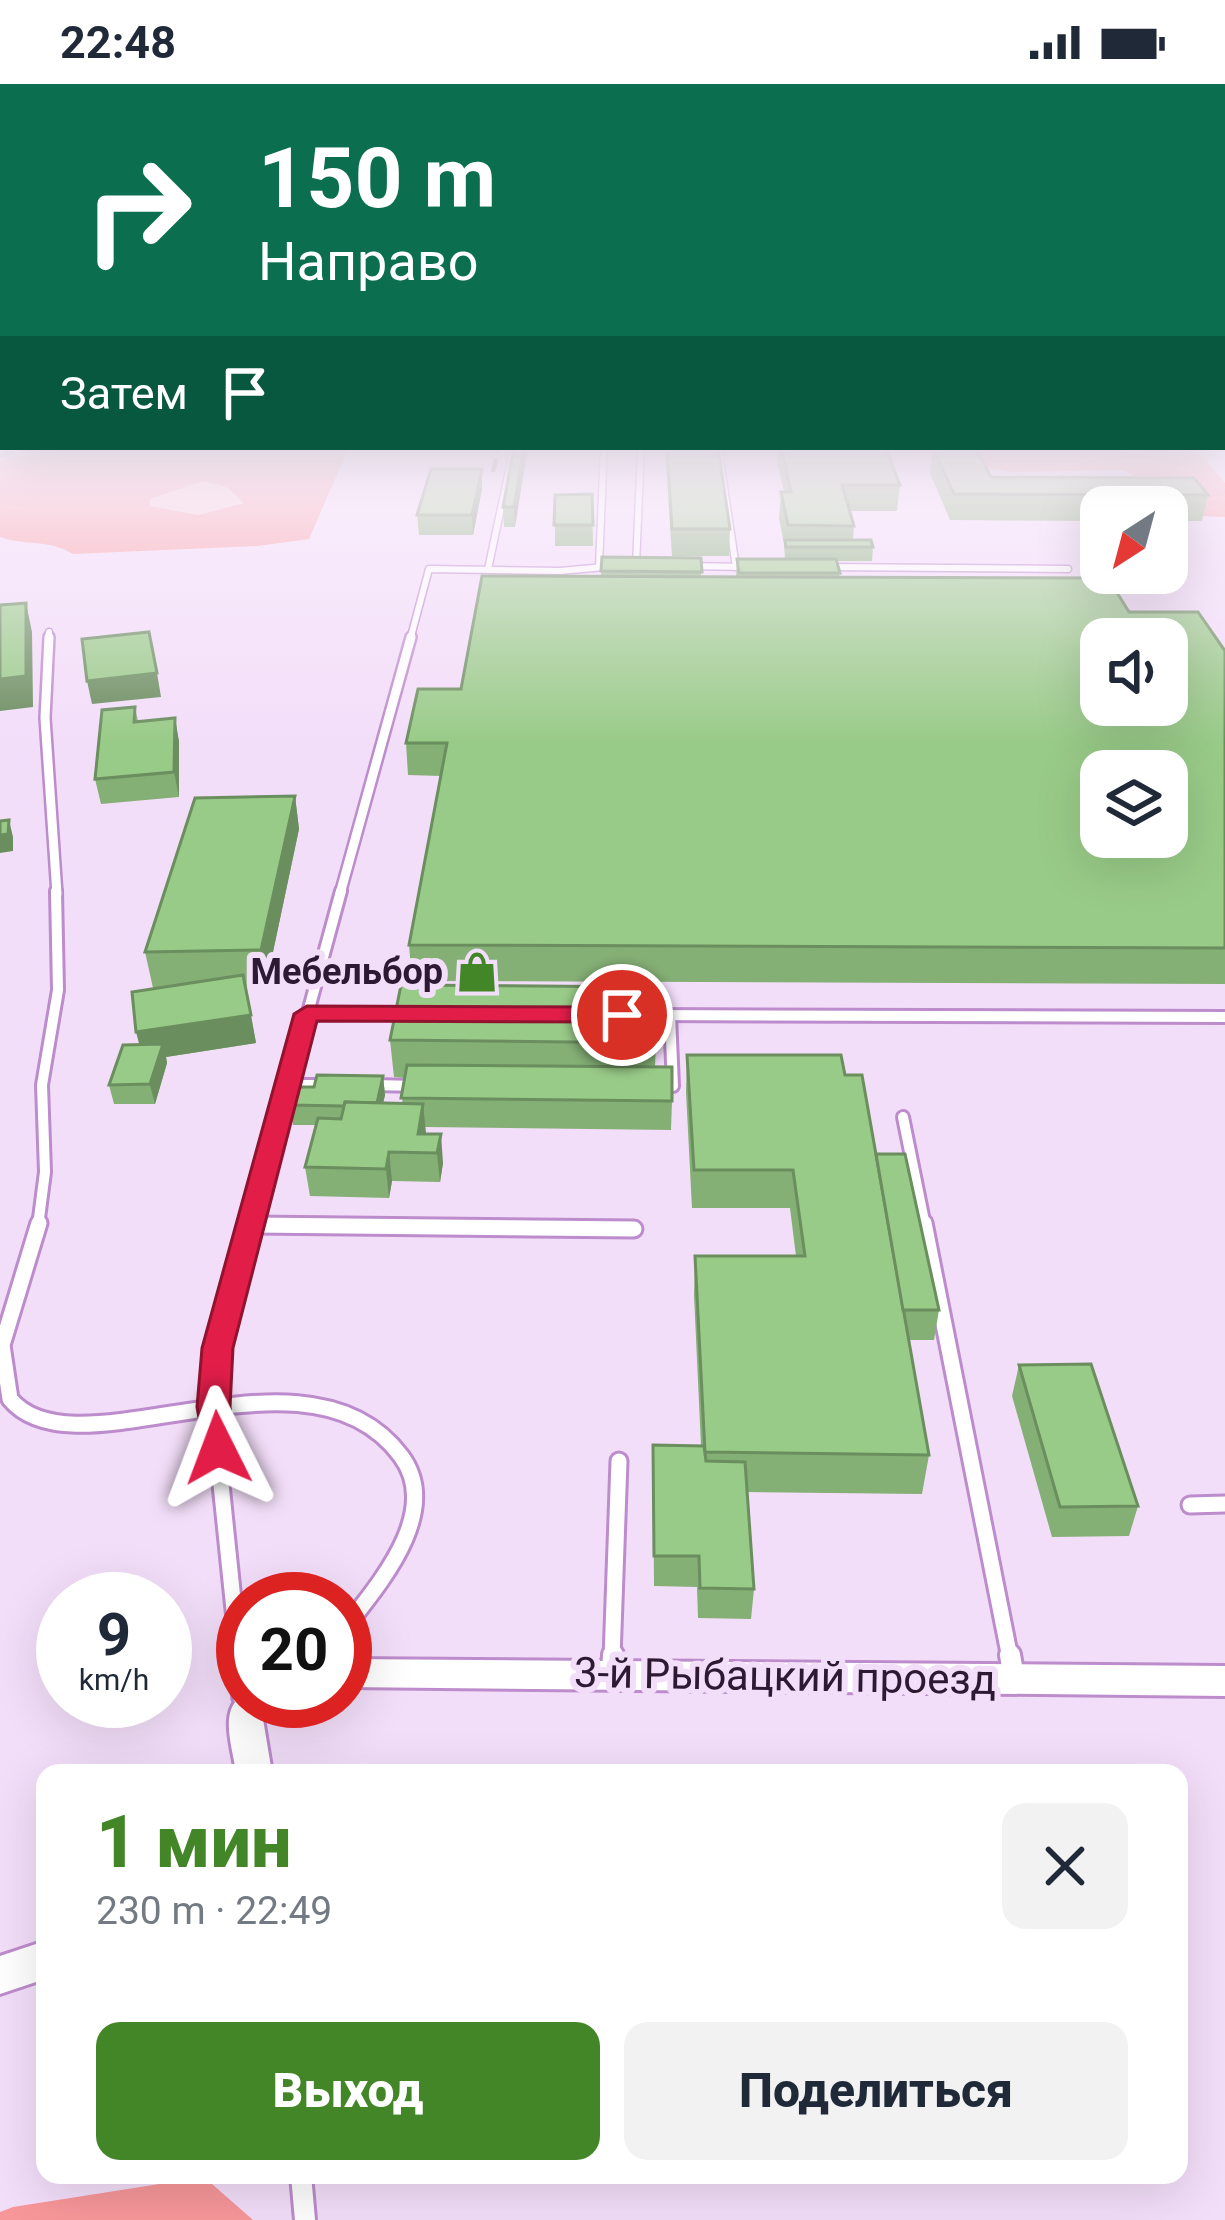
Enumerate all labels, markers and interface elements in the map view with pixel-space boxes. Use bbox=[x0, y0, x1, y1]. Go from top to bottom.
text: 22:48 bbox=[60, 16, 176, 69]
text: 150 m bbox=[258, 129, 496, 228]
icon: right bbox=[60, 132, 216, 288]
text: Направо bbox=[258, 230, 478, 293]
icon: arrive bbox=[212, 360, 278, 426]
text: Затем bbox=[60, 367, 188, 420]
north arrow bbox=[1080, 486, 1188, 594]
map controls bbox=[1080, 486, 1188, 858]
button: sound bbox=[1080, 618, 1188, 726]
button: layers bbox=[1080, 750, 1188, 858]
shop icon: Мебельбор bbox=[454, 949, 500, 995]
place label: Мебельбор bbox=[250, 951, 443, 993]
pin bbox=[571, 964, 673, 1066]
icon: arrive bbox=[589, 982, 655, 1048]
position arrow bbox=[155, 1385, 281, 1511]
speed limit sign: 20 bbox=[216, 1572, 372, 1728]
text: 9 bbox=[97, 1599, 131, 1670]
street label: 3-й Рыбацкий проезд bbox=[573, 1648, 997, 1704]
text: km/h bbox=[79, 1662, 149, 1697]
text: 1 мин bbox=[96, 1800, 292, 1885]
button: close bbox=[1002, 1803, 1128, 1929]
text: 230 m · 22:49 bbox=[96, 1888, 332, 1934]
button: Выход bbox=[96, 2022, 600, 2160]
button: Поделиться bbox=[624, 2022, 1128, 2160]

